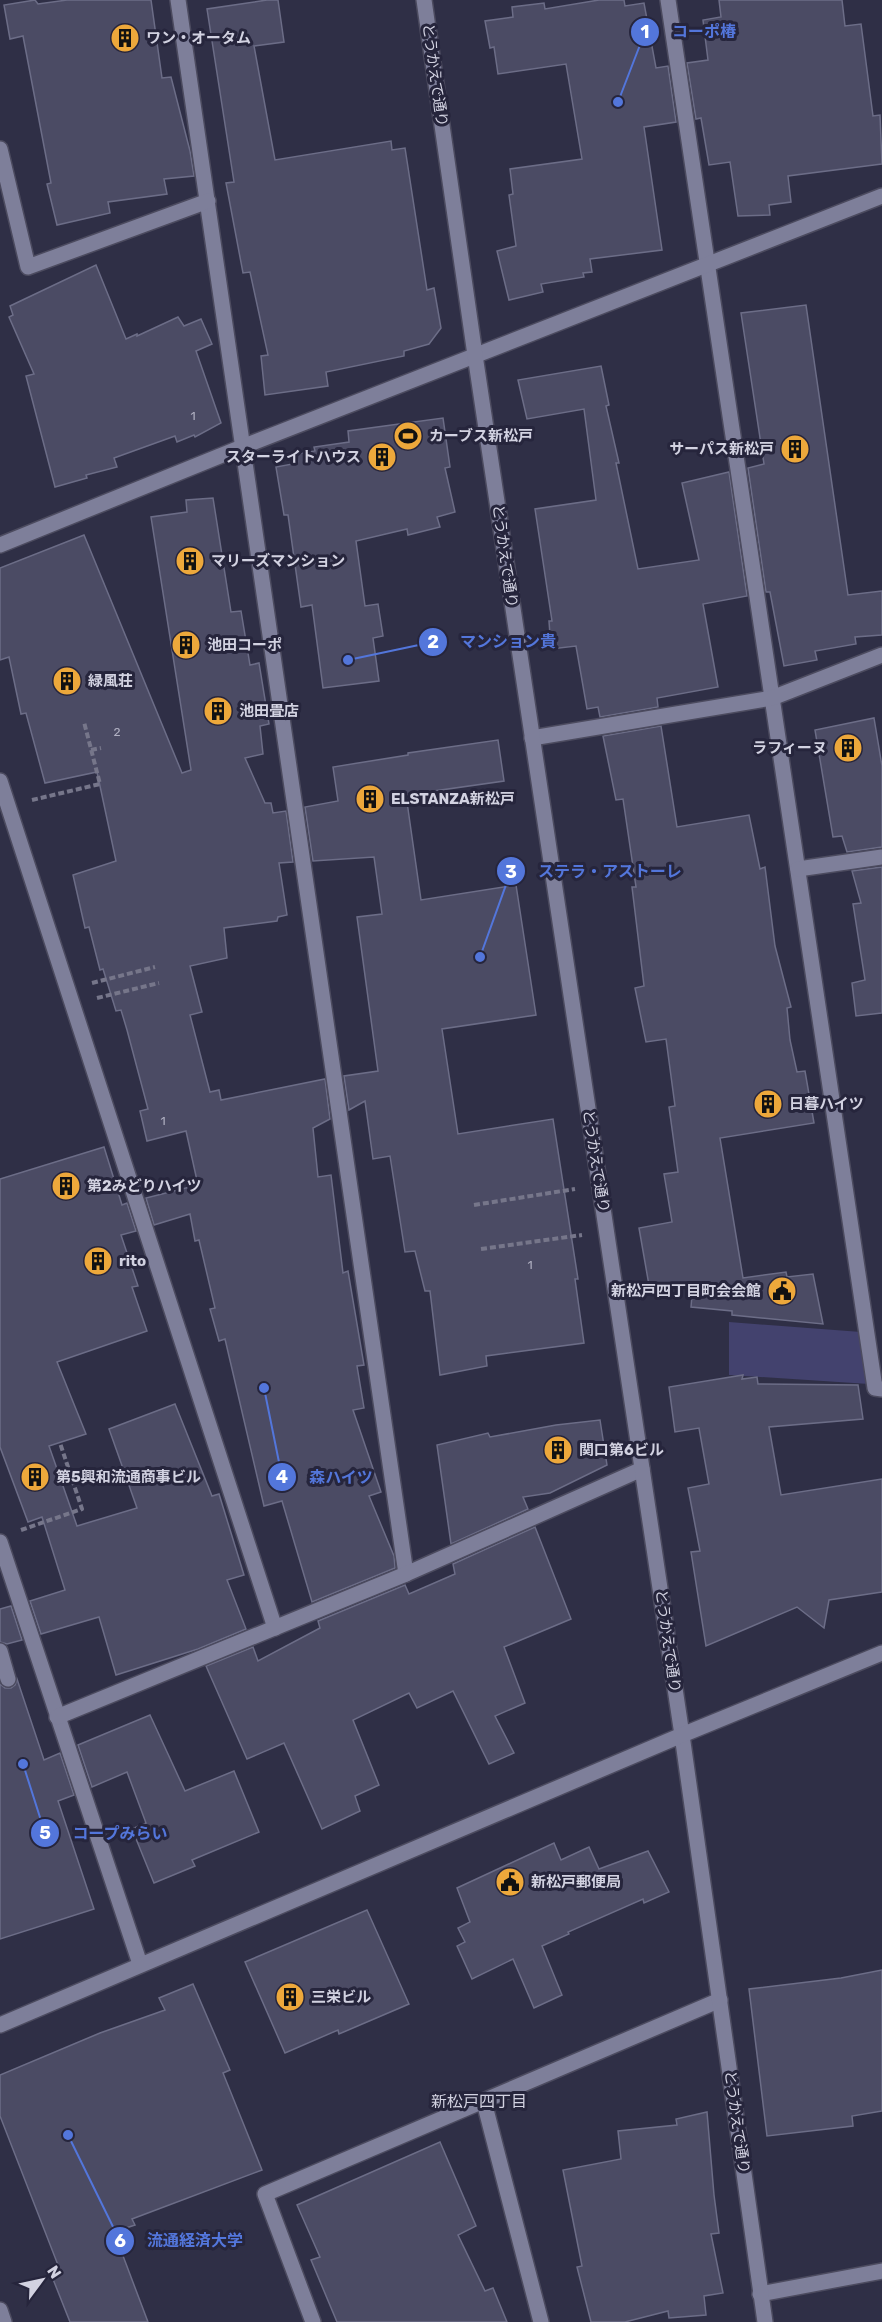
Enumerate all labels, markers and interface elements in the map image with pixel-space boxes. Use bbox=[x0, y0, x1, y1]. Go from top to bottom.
callout: コーポ椿 bbox=[630, 15, 748, 49]
text: 1 bbox=[641, 21, 649, 43]
building icon: ワン・オータム bbox=[109, 22, 141, 54]
street label: とうかえで通り bbox=[419, 22, 451, 128]
text: コーポ椿 bbox=[672, 22, 736, 41]
place label: ワン・オータム bbox=[146, 29, 251, 47]
house number: 1 bbox=[190, 409, 196, 423]
sports icon: カーブス新松戸 bbox=[392, 420, 424, 452]
place label: カーブス新松戸 bbox=[429, 427, 533, 445]
building icon: サーパス新松戸 bbox=[779, 433, 811, 465]
place label: サーパス新松戸 bbox=[669, 440, 774, 458]
building icon: スターライトハウス bbox=[366, 441, 398, 473]
place label: スターライトハウス bbox=[226, 448, 361, 466]
street label: とうかえで通り bbox=[489, 503, 521, 609]
building icon: マリーズマンション bbox=[174, 545, 206, 577]
place label: マリーズマンション bbox=[211, 552, 345, 570]
callout: マンション貴 bbox=[418, 625, 568, 659]
building icon: 池田コーポ bbox=[170, 629, 202, 661]
text: 2 bbox=[427, 631, 439, 653]
text: マンション貴 bbox=[460, 632, 556, 651]
place label: 池田コーポ bbox=[207, 636, 282, 654]
building icon: 緑風荘 bbox=[51, 665, 83, 697]
place label: 緑風荘 bbox=[88, 672, 133, 690]
building icon: 池田畳店 bbox=[202, 695, 234, 727]
place label: 池田畳店 bbox=[239, 702, 299, 720]
house number: 2 bbox=[113, 725, 121, 739]
building icon: ラフィーヌ bbox=[832, 732, 864, 764]
place label: ラフィーヌ bbox=[752, 739, 827, 757]
building icon: ELSTANZA新松戸 bbox=[354, 783, 386, 815]
place label: ELSTANZA新松戸 bbox=[391, 790, 515, 808]
callout: ステラ・アストーレ bbox=[496, 854, 694, 888]
text: 3 bbox=[505, 861, 517, 883]
text: ステラ・アストーレ bbox=[538, 862, 682, 881]
building icon: 日暮ハイツ bbox=[752, 1088, 784, 1120]
place label: 日暮ハイツ bbox=[789, 1095, 864, 1113]
street label: とうかえで通り bbox=[579, 1108, 613, 1214]
house number: 1 bbox=[160, 1114, 166, 1128]
building icon: 第2みどりハイツ bbox=[50, 1170, 82, 1202]
place label: 第2みどりハイツ bbox=[87, 1177, 201, 1195]
building icon: rito bbox=[82, 1245, 114, 1277]
place label: rito bbox=[119, 1252, 146, 1270]
house number: 1 bbox=[527, 1258, 533, 1272]
public building icon: 新松戸四丁目町会会館 bbox=[766, 1275, 798, 1307]
place label: 新松戸四丁目町会会館 bbox=[611, 1282, 761, 1300]
building icon: 関口第6ビル bbox=[542, 1434, 574, 1466]
place label: 関口第6ビル bbox=[579, 1441, 664, 1459]
callout: 森ハイツ bbox=[267, 1460, 385, 1494]
building icon: 第5興和流通商事ビル bbox=[19, 1461, 51, 1493]
text: 4 bbox=[276, 1466, 288, 1488]
place label: 第5興和流通商事ビル bbox=[56, 1468, 201, 1486]
text: 森ハイツ bbox=[309, 1468, 373, 1487]
street label: とうかえで通り bbox=[652, 1588, 684, 1694]
callout: コープみらい bbox=[30, 1816, 180, 1850]
text: 5 bbox=[39, 1822, 51, 1844]
text: コープみらい bbox=[72, 1824, 168, 1843]
public building icon: 新松戸郵便局 bbox=[494, 1866, 526, 1898]
place label: 新松戸郵便局 bbox=[531, 1873, 621, 1891]
building icon: 三栄ビル bbox=[274, 1981, 306, 2013]
place label: 三栄ビル bbox=[311, 1988, 371, 2006]
street label: とうかえで通り bbox=[721, 2069, 753, 2175]
district label: 新松戸四丁目 bbox=[431, 2092, 527, 2111]
callout: 流通経済大学 bbox=[105, 2224, 255, 2258]
text: 6 bbox=[114, 2230, 126, 2252]
text: 流通経済大学 bbox=[147, 2231, 243, 2250]
north arrow bbox=[12, 2250, 72, 2310]
text: N bbox=[43, 2262, 65, 2282]

